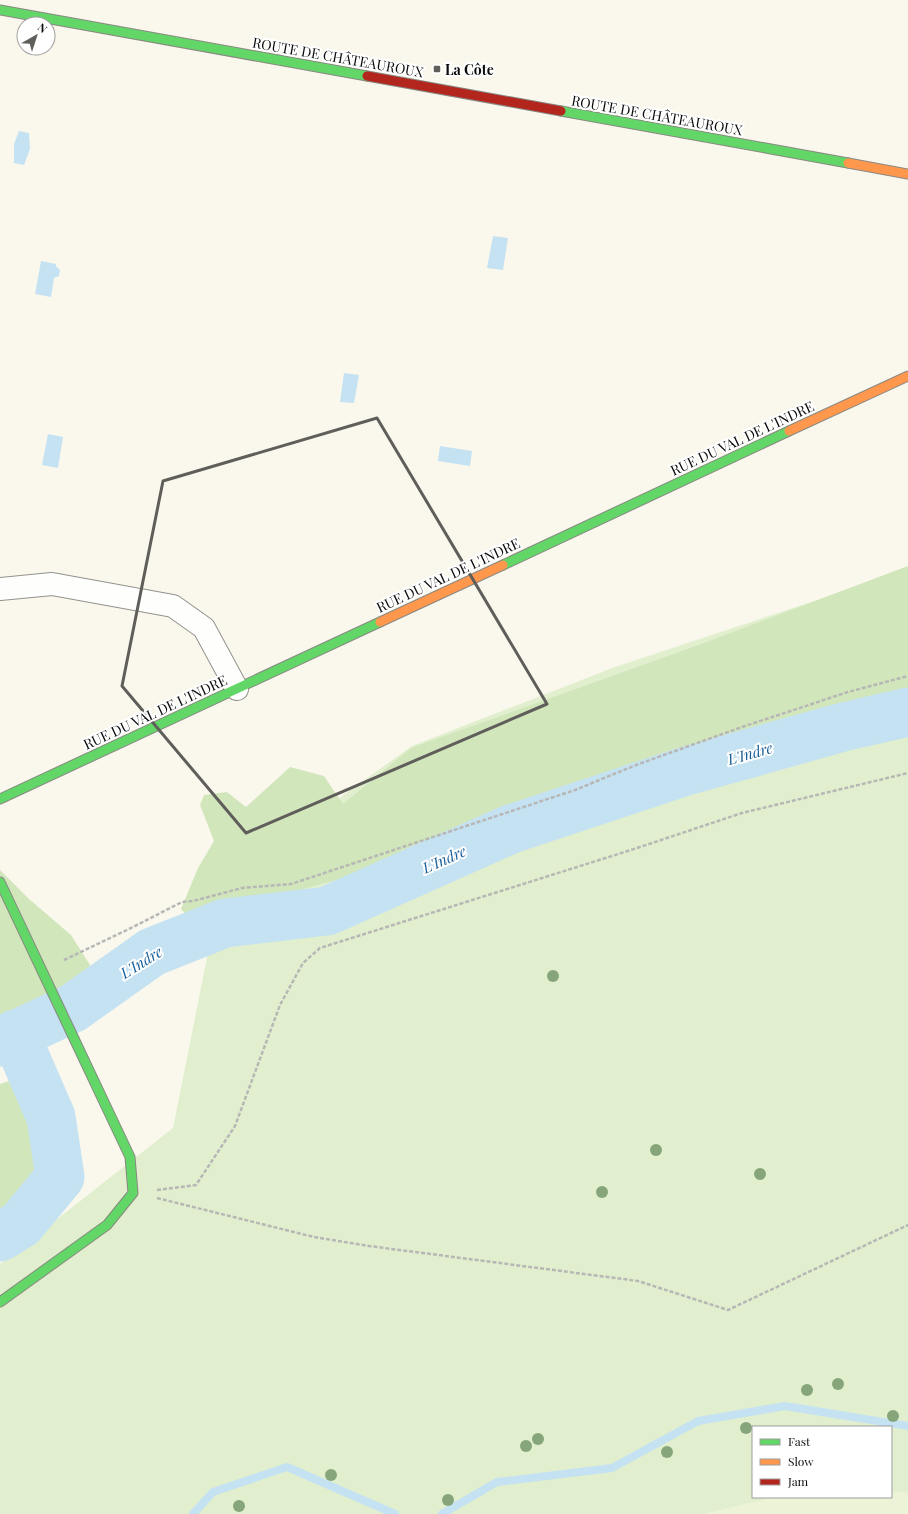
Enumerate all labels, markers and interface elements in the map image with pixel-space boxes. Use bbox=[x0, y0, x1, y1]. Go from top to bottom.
north arrow bbox=[16, 16, 56, 56]
text: N bbox=[35, 20, 50, 36]
street label: ROUTE DE CHÂTEAUROUX bbox=[251, 33, 425, 81]
place label: La Côte bbox=[445, 60, 494, 79]
marker: La Côte bbox=[432, 64, 442, 74]
street label: ROUTE DE CHÂTEAUROUX bbox=[570, 91, 744, 139]
street label: RUE DU VAL DE L'INDRE bbox=[667, 396, 817, 480]
street label: RUE DU VAL DE L'INDRE bbox=[373, 533, 523, 617]
street label: RUE DU VAL DE L'INDRE bbox=[80, 670, 230, 754]
water label: L'Indre bbox=[724, 737, 775, 769]
water label: L'Indre bbox=[418, 840, 470, 878]
water label: L'Indre bbox=[115, 941, 166, 983]
legend bbox=[752, 1426, 892, 1498]
text: Fast bbox=[788, 1433, 811, 1449]
text: Slow bbox=[788, 1453, 814, 1469]
text: Jam bbox=[787, 1473, 809, 1489]

